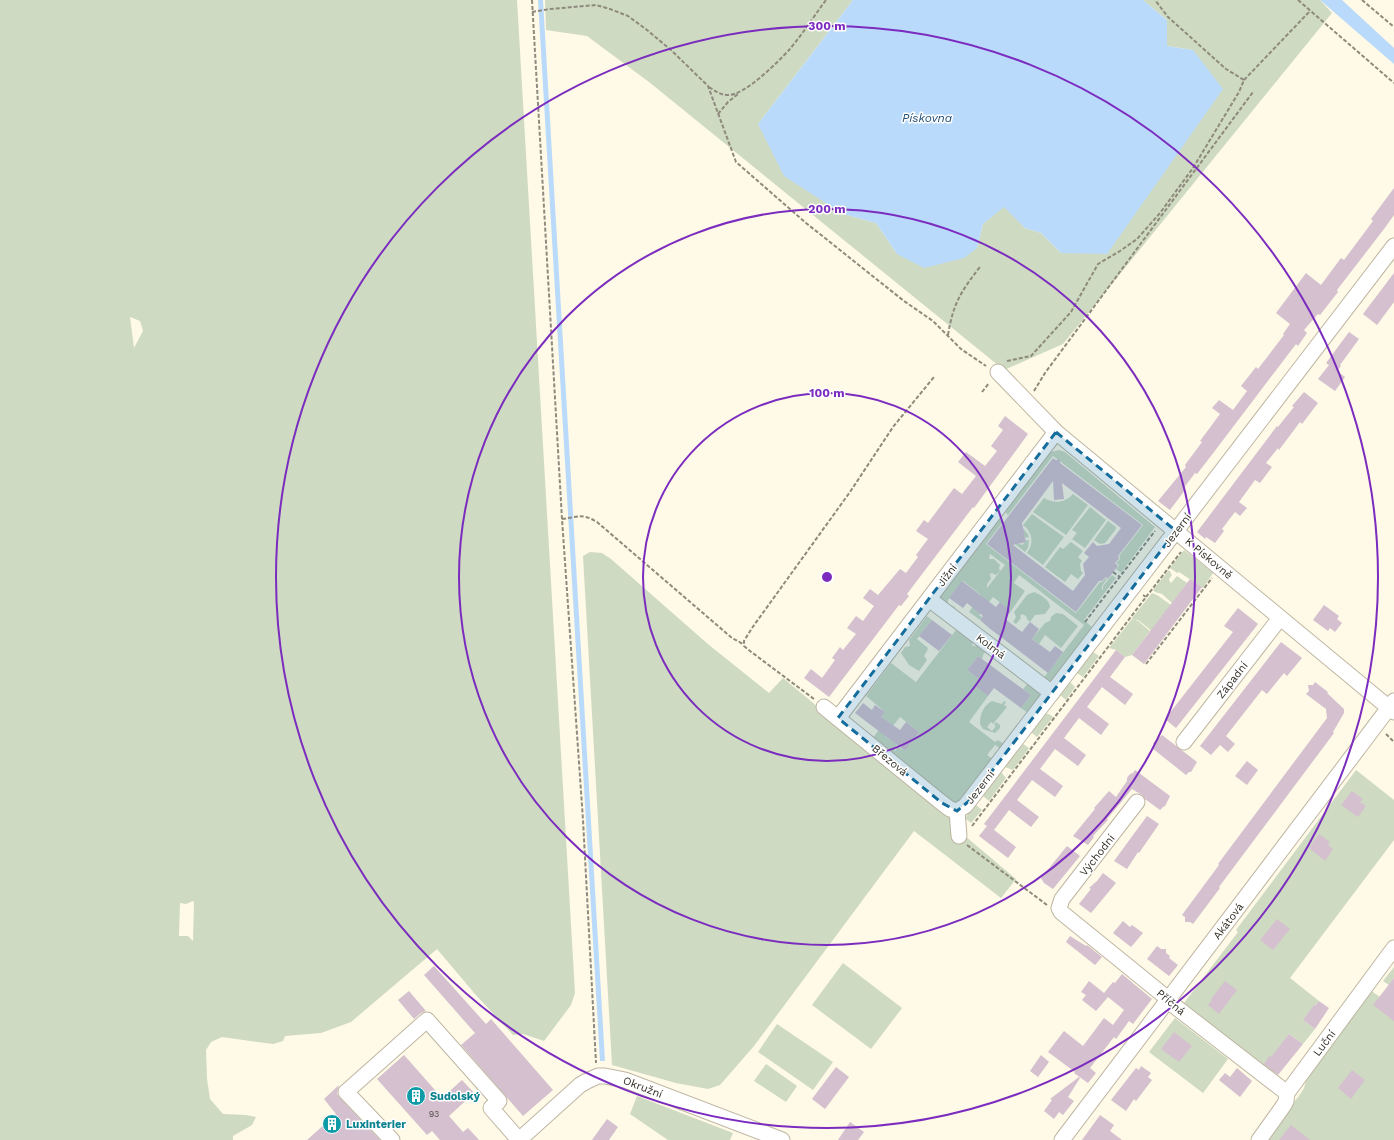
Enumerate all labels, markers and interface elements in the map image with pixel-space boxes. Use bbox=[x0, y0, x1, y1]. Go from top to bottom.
text: 300 m bbox=[808, 19, 846, 33]
water label: Pískovna bbox=[902, 111, 953, 125]
text: 200 m bbox=[808, 202, 846, 216]
text: 100 m bbox=[809, 386, 845, 400]
street label: Jezerní bbox=[1161, 511, 1194, 550]
street label: K Pískovně bbox=[1182, 535, 1235, 582]
street label: Jižní bbox=[935, 561, 960, 589]
centre of rings bbox=[820, 570, 834, 584]
street label: Kolmá bbox=[973, 631, 1008, 662]
street label: Západní bbox=[1214, 659, 1251, 701]
street label: Březová bbox=[869, 742, 910, 779]
street label: Jezerní bbox=[963, 768, 998, 807]
street label: Východní bbox=[1077, 832, 1118, 879]
street label: Akátová bbox=[1210, 900, 1246, 942]
street label: Příčná bbox=[1154, 987, 1188, 1018]
street label: Luční bbox=[1310, 1028, 1338, 1059]
street label: Okružní bbox=[621, 1074, 664, 1101]
building icon: Sudolský bbox=[405, 1085, 427, 1107]
place label: Sudolský bbox=[430, 1090, 481, 1103]
house number: 93 bbox=[429, 1109, 439, 1119]
building icon: Luxinterier bbox=[321, 1113, 343, 1135]
place label: Luxinterier bbox=[346, 1118, 406, 1131]

